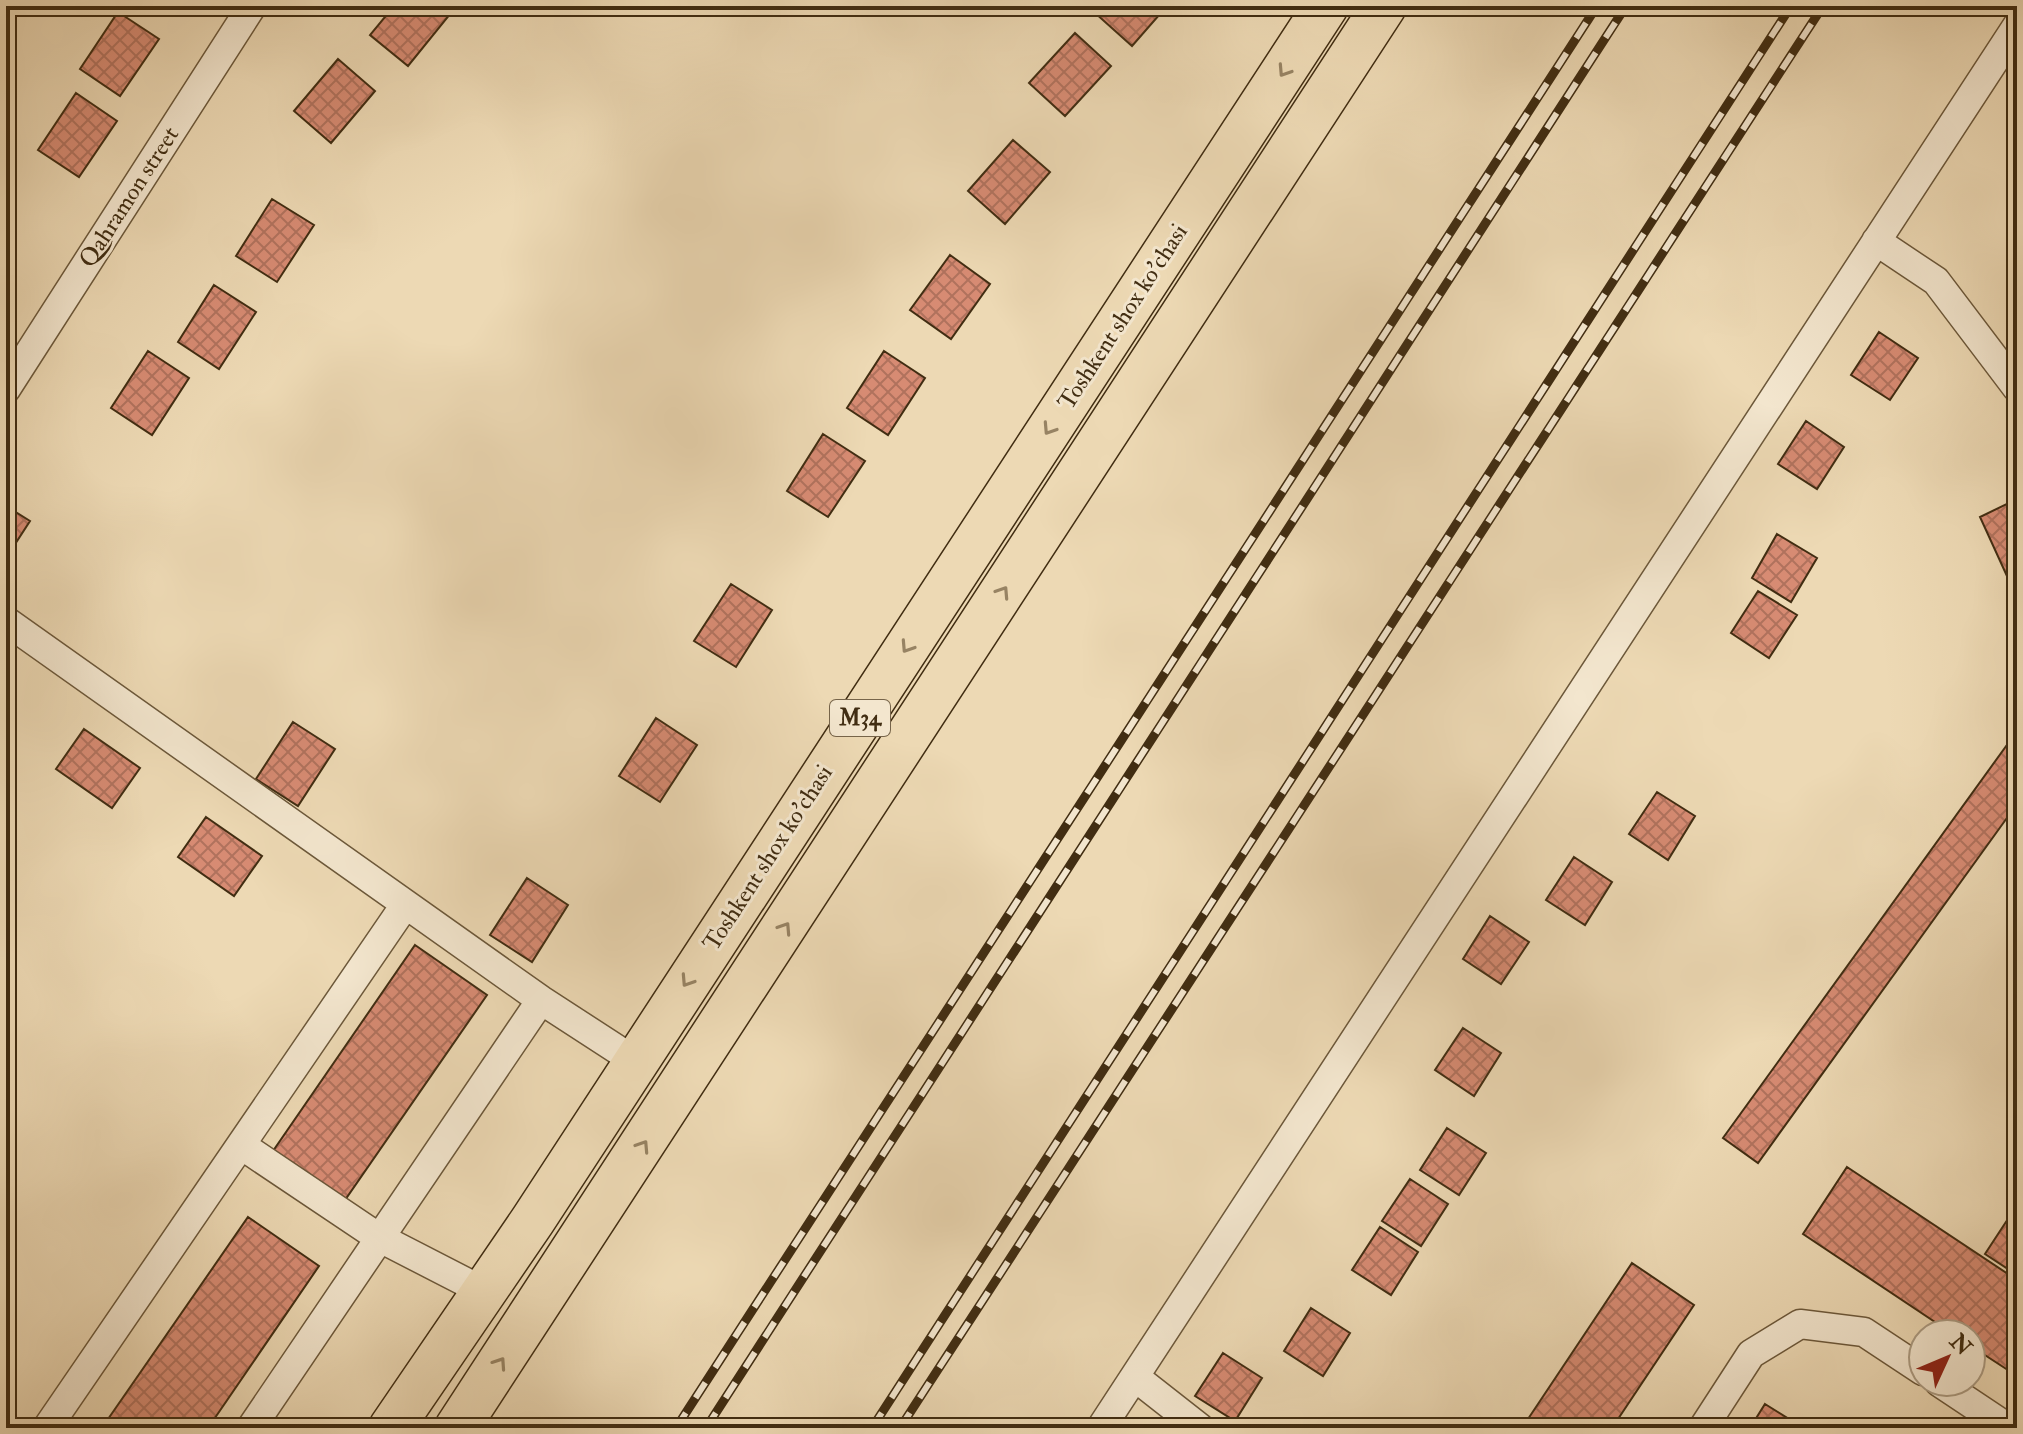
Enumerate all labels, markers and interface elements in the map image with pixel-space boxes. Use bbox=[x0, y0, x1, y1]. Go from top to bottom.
one-way arrow bbox=[1278, 63, 1293, 77]
street label: Qahramon street bbox=[72, 121, 186, 273]
street label: Toshkent shox ko'chasi bbox=[1051, 218, 1195, 416]
one-way arrow bbox=[1044, 421, 1059, 435]
one-way arrow bbox=[993, 586, 1008, 601]
one-way arrow bbox=[901, 638, 916, 653]
road number: M34 bbox=[830, 700, 890, 736]
street label: Toshkent shox ko'chasi bbox=[696, 759, 840, 957]
one-way arrow bbox=[775, 922, 790, 936]
one-way arrow bbox=[682, 973, 697, 987]
one-way arrow bbox=[633, 1140, 648, 1154]
north arrow bbox=[1907, 1318, 1987, 1398]
text: N bbox=[1943, 1327, 1978, 1362]
one-way arrow bbox=[491, 1357, 506, 1372]

